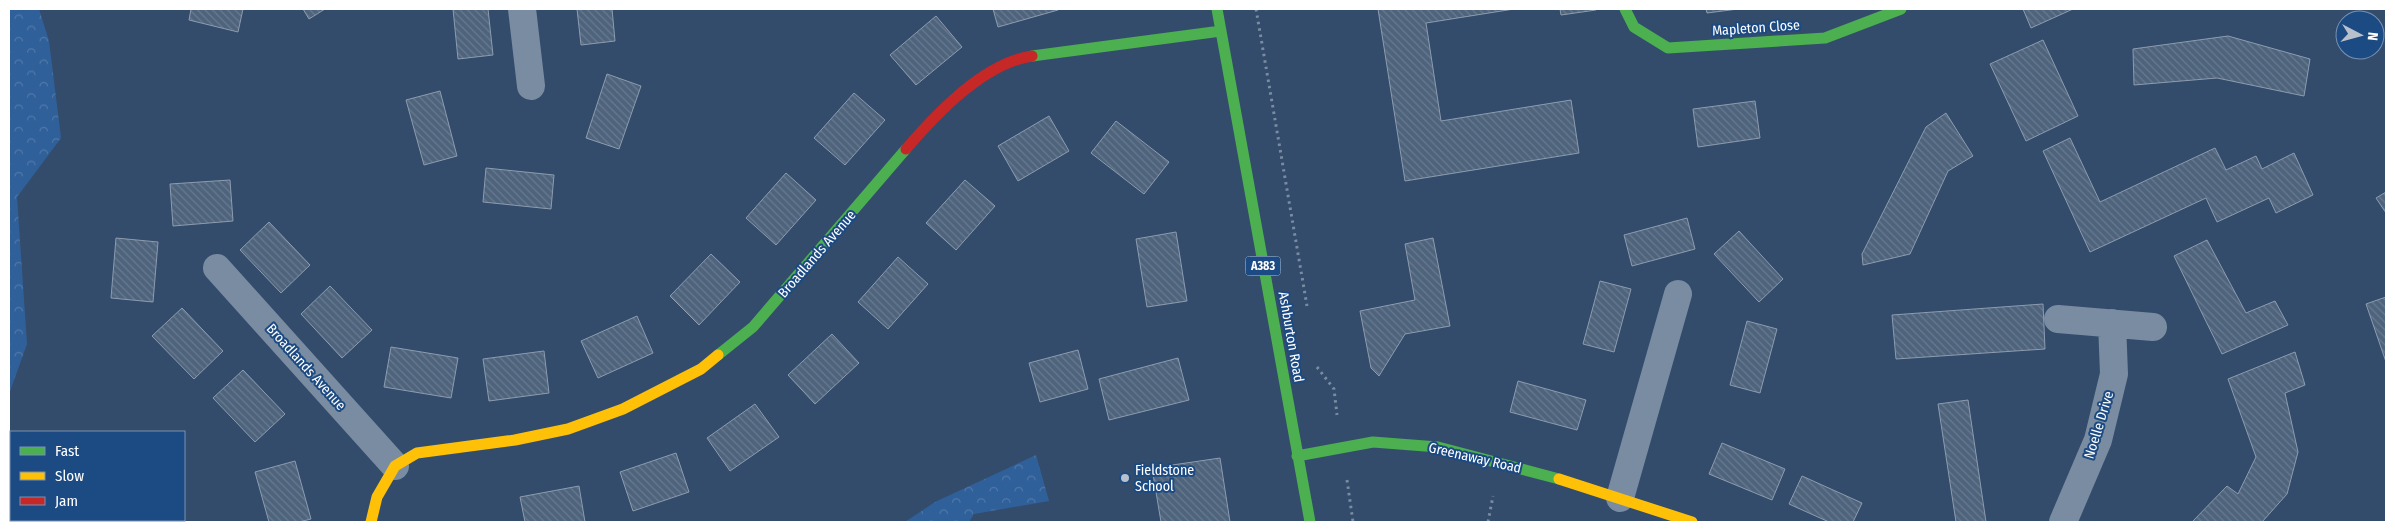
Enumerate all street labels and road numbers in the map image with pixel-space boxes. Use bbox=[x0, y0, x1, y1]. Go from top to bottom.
street label: Mapleton Close bbox=[1711, 16, 1801, 40]
street label: Broadlands Avenue bbox=[774, 207, 860, 301]
road number: A383 bbox=[1246, 256, 1280, 276]
street label: Ashburton Road bbox=[1275, 290, 1307, 384]
street label: Broadlands Avenue bbox=[263, 320, 349, 414]
street label: Noelle Drive bbox=[2081, 389, 2117, 461]
street label: Greenaway Road bbox=[1427, 439, 1523, 477]

